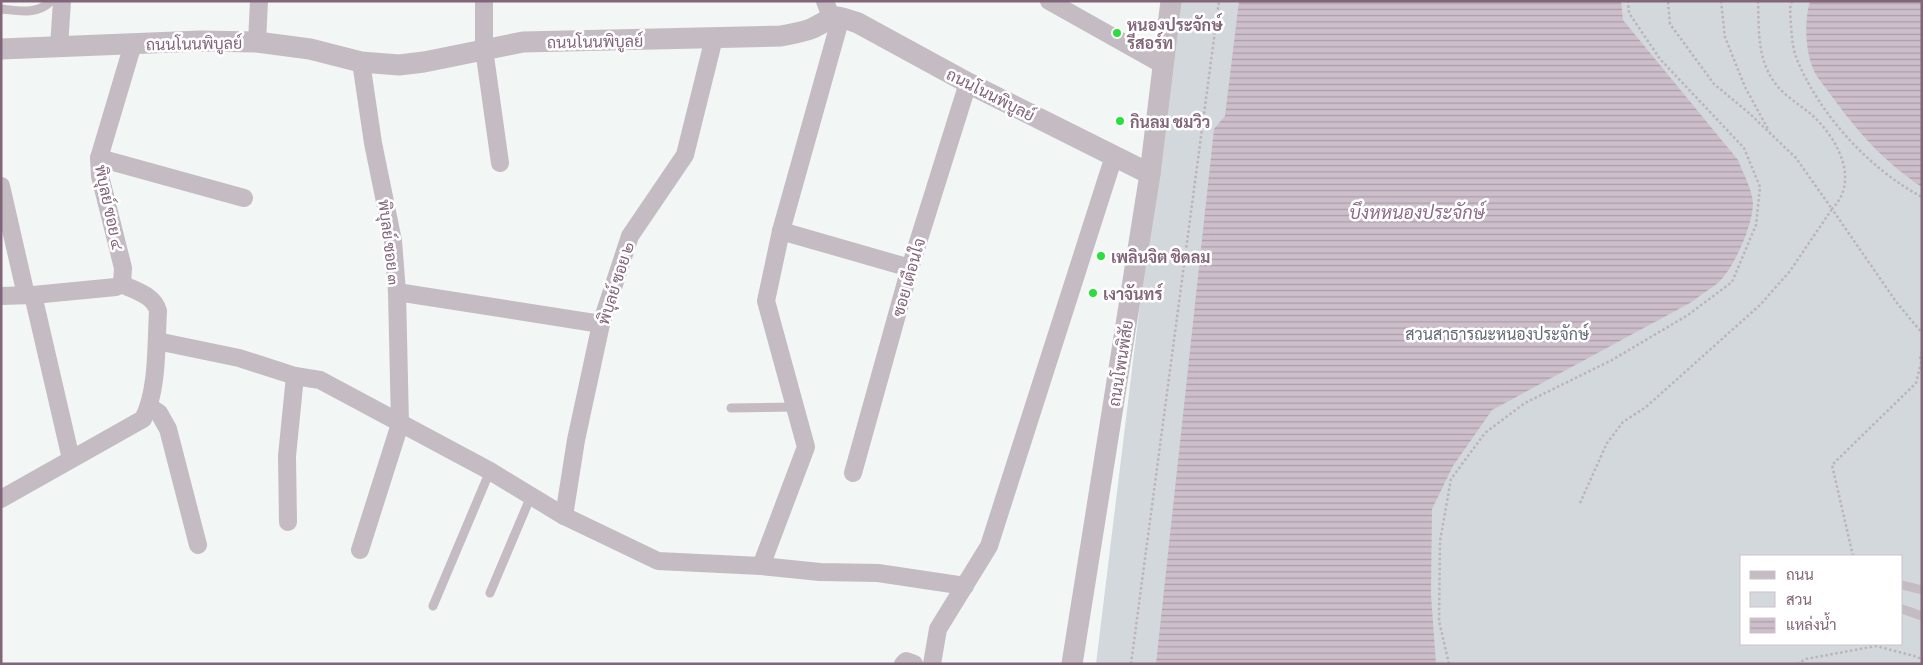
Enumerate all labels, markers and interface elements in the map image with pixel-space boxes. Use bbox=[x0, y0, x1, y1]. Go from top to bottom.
place label: หนองประจักษ์ รีสอร์ท bbox=[1127, 13, 1223, 52]
marker: หนองประจักษ์ รีสอร์ท bbox=[1111, 27, 1123, 39]
street label: ถนนโนนพิบูลย์ bbox=[547, 29, 643, 54]
street label: ถนนโนนพิบูลย์ bbox=[146, 31, 242, 56]
street label: ถนนโนนพิบูลย์ bbox=[942, 62, 1039, 127]
place label: กินลม ชมวิว bbox=[1130, 112, 1210, 131]
marker: กินลม ชมวิว bbox=[1114, 115, 1126, 127]
street label: พิบุลย์ ซอย ๔ bbox=[89, 163, 130, 253]
street label: พิบุลย์ ซอย ๓ bbox=[372, 198, 407, 286]
water label: บึงหหนองประจักษ์ bbox=[1349, 200, 1488, 223]
street label: ซอย เตือนใจ bbox=[887, 235, 928, 318]
street label: พิบุลย์ ซอย ๒ bbox=[591, 239, 640, 328]
place label: เพลินจิต ชิดลม bbox=[1111, 247, 1210, 266]
marker: เพลินจิต ชิดลม bbox=[1095, 250, 1107, 262]
place label: เงาจันทร์ bbox=[1103, 283, 1164, 303]
marker: เงาจันทร์ bbox=[1087, 287, 1099, 299]
street label: ถนนโพนพิสัย bbox=[1103, 318, 1136, 408]
park label: สวนสาธารณะหนองประจักษ์ bbox=[1405, 322, 1589, 343]
legend bbox=[1740, 555, 1903, 645]
text: ถนน bbox=[1786, 565, 1814, 583]
text: สวน bbox=[1786, 590, 1812, 608]
text: แหล่งน้ำ bbox=[1786, 612, 1837, 633]

